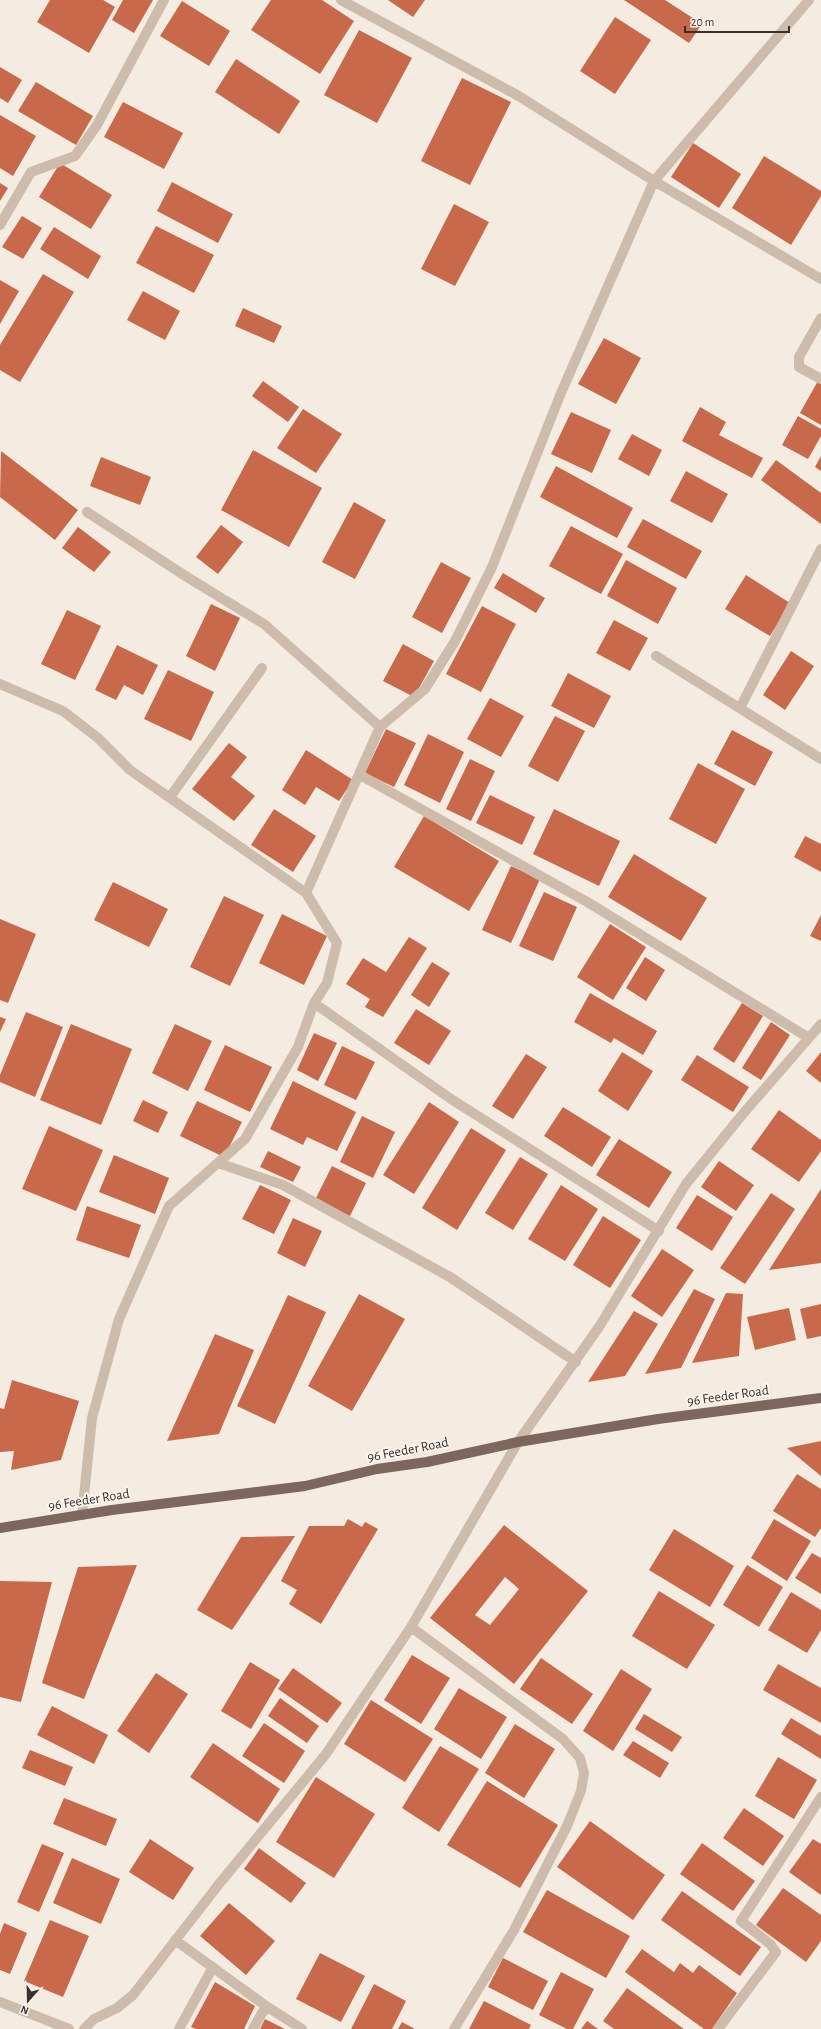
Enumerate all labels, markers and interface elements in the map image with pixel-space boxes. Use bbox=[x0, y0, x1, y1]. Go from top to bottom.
scale bar bbox=[685, 8, 789, 34]
text: 20 m bbox=[691, 16, 714, 28]
street label: 96 Feeder Road bbox=[686, 1383, 770, 1409]
street label: 96 Feeder Road bbox=[366, 1435, 450, 1465]
street label: 96 Feeder Road bbox=[47, 1487, 131, 1513]
north arrow bbox=[8, 1981, 48, 2021]
text: N bbox=[19, 2003, 30, 2016]

